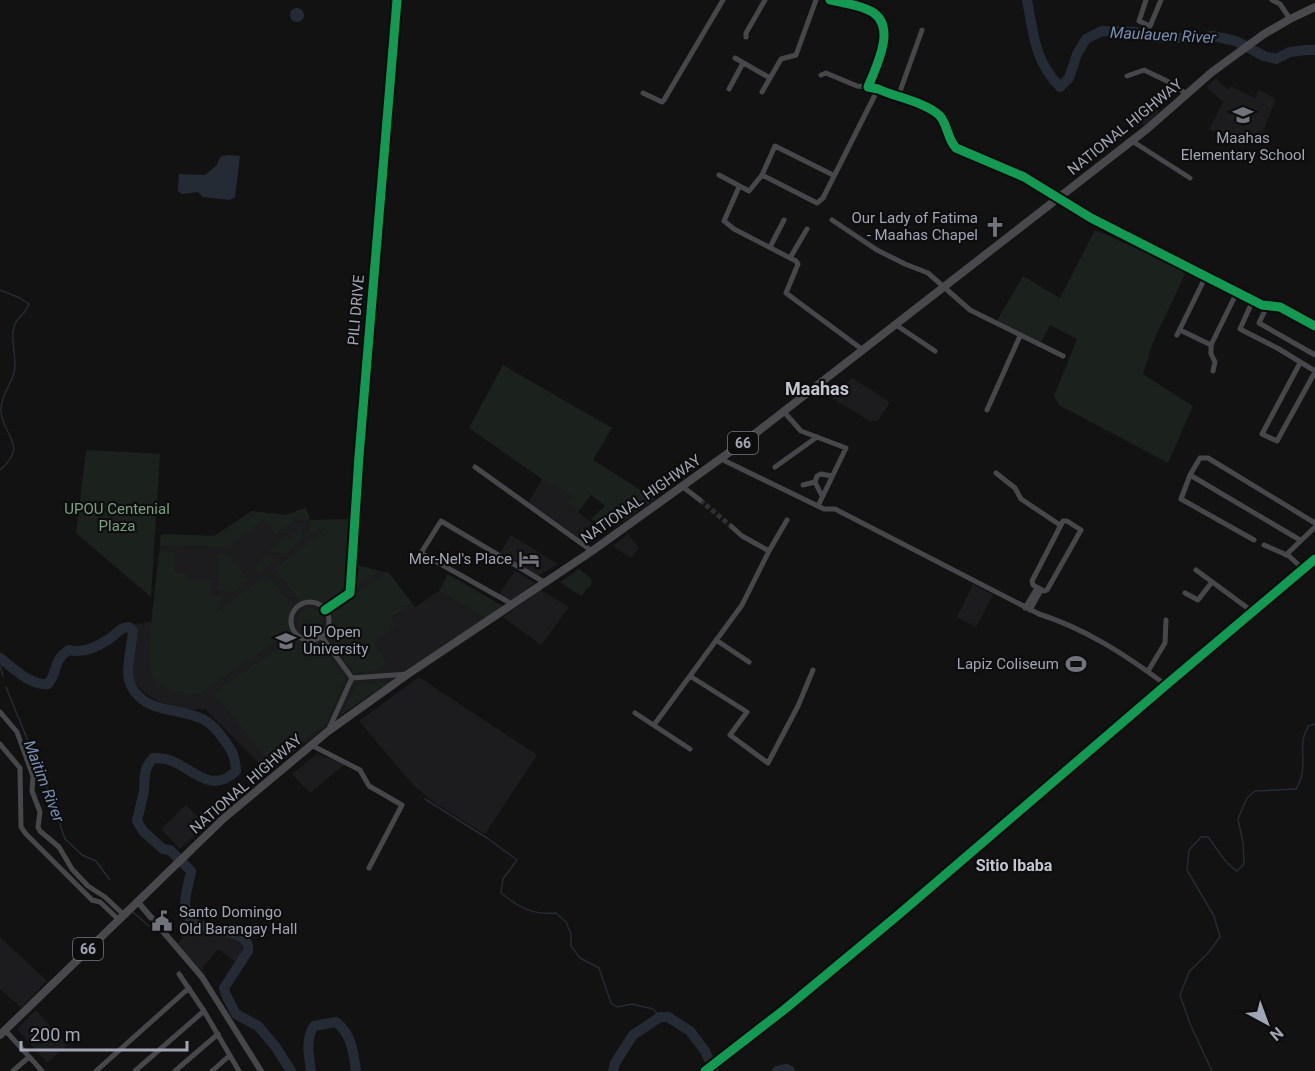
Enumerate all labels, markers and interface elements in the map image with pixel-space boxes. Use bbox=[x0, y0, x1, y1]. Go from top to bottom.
water label: Maulauen River bbox=[1109, 23, 1217, 47]
street label: NATIONAL HIGHWAY bbox=[1064, 75, 1186, 179]
school or university icon: Maahas Elementary School bbox=[1231, 103, 1255, 127]
place label: Maahas Elementary School bbox=[1181, 129, 1305, 164]
place label: Our Lady of Fatima - Maahas Chapel bbox=[852, 209, 978, 244]
church icon: Our Lady of Fatima - Maahas Chapel bbox=[983, 215, 1007, 239]
street label: PILI DRIVE bbox=[344, 274, 368, 346]
district label: Maahas bbox=[785, 378, 849, 399]
road number: 66 bbox=[728, 432, 758, 454]
street label: NATIONAL HIGHWAY bbox=[578, 451, 704, 547]
park label: UPOU Centenial Plaza bbox=[64, 500, 170, 535]
hotel icon: Mer-Nel's Place bbox=[517, 547, 541, 571]
place label: Mer-Nel's Place bbox=[409, 550, 512, 568]
place label: UP Open University bbox=[303, 623, 368, 658]
school or university icon: UP Open University bbox=[274, 629, 298, 653]
sports icon: Lapiz Coliseum bbox=[1064, 652, 1088, 676]
place label: Lapiz Coliseum bbox=[957, 655, 1059, 673]
street label: NATIONAL HIGHWAY bbox=[186, 731, 306, 837]
water label: Maitim River bbox=[20, 737, 69, 825]
district label: Sitio Ibaba bbox=[976, 856, 1053, 875]
place label: Santo Domingo Old Barangay Hall bbox=[179, 903, 297, 938]
public building icon: Santo Domingo Old Barangay Hall bbox=[150, 909, 174, 933]
road number: 66 bbox=[73, 938, 103, 960]
north arrow bbox=[1237, 993, 1297, 1053]
scale bar bbox=[21, 1014, 188, 1052]
text: N bbox=[1266, 1023, 1287, 1045]
text: 200 m bbox=[30, 1024, 81, 1045]

